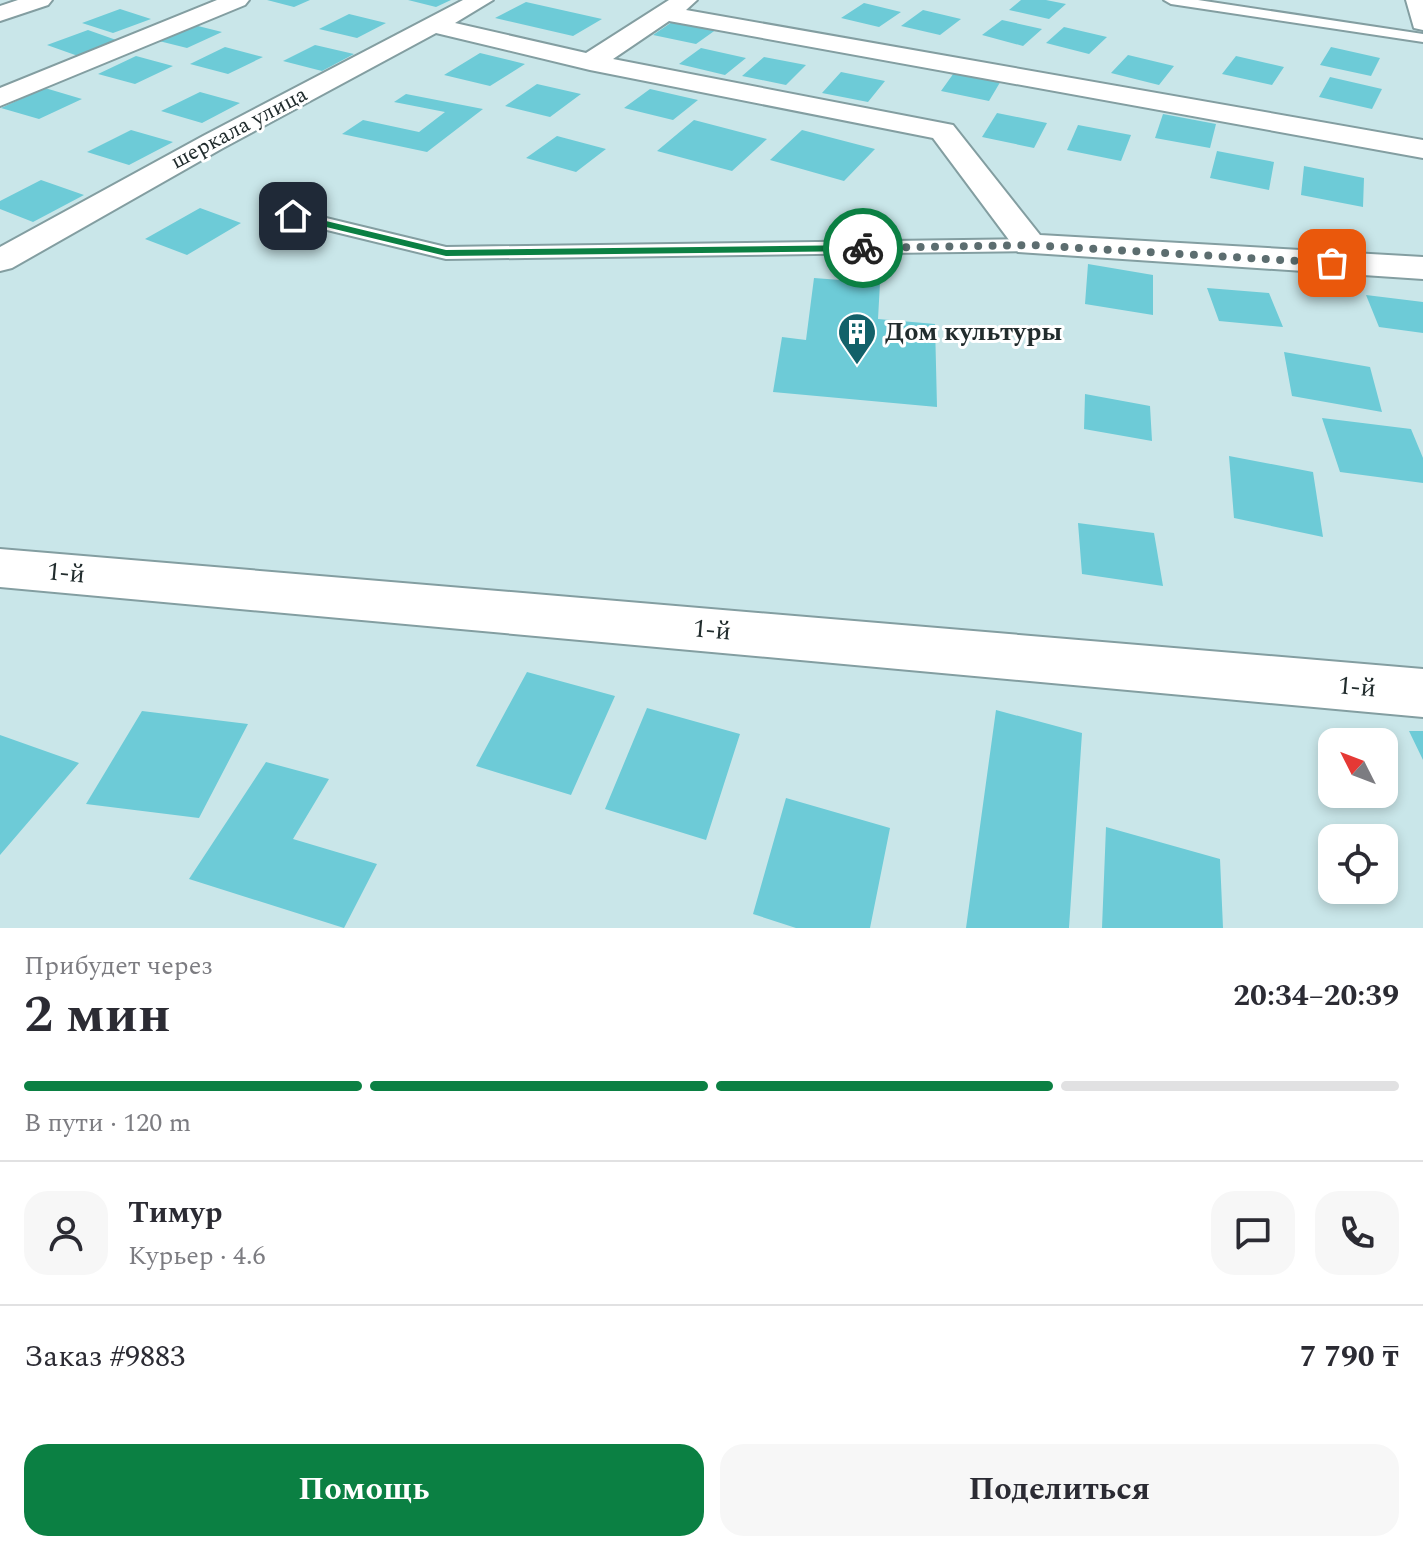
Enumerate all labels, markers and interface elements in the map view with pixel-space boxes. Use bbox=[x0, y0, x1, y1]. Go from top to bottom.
street label: шеркала улица bbox=[165, 78, 314, 178]
pin bbox=[259, 182, 327, 250]
icon: home bbox=[271, 194, 315, 238]
courier bbox=[823, 208, 903, 288]
icon: bike bbox=[841, 226, 885, 270]
pin bbox=[1298, 229, 1366, 297]
icon: bag bbox=[1310, 241, 1354, 285]
building icon: Дом культуры bbox=[836, 311, 878, 366]
place label: Дом культуры bbox=[885, 312, 1062, 352]
street label: 1-й bbox=[45, 551, 87, 595]
street label: 1-й bbox=[691, 608, 733, 652]
street label: 1-й bbox=[1336, 665, 1378, 709]
north arrow bbox=[1318, 728, 1398, 808]
map controls bbox=[1318, 728, 1398, 904]
button: locate bbox=[1318, 824, 1398, 904]
text: Прибудет через bbox=[24, 946, 213, 986]
text: 20:34–20:39 bbox=[1233, 973, 1399, 1019]
text: 2 мин bbox=[24, 976, 171, 1055]
text: В пути · 120 m bbox=[24, 1103, 191, 1143]
text: Тимур bbox=[128, 1190, 222, 1236]
button: person bbox=[24, 1191, 108, 1275]
button: chat bbox=[1211, 1191, 1295, 1275]
button: phone bbox=[1315, 1191, 1399, 1275]
text: Курьер · 4.6 bbox=[128, 1236, 265, 1276]
text: Заказ #9883 bbox=[24, 1334, 185, 1380]
text: 7 790 ₸ bbox=[1300, 1334, 1399, 1380]
button: Помощь bbox=[24, 1444, 704, 1536]
button: Поделиться bbox=[720, 1444, 1399, 1536]

